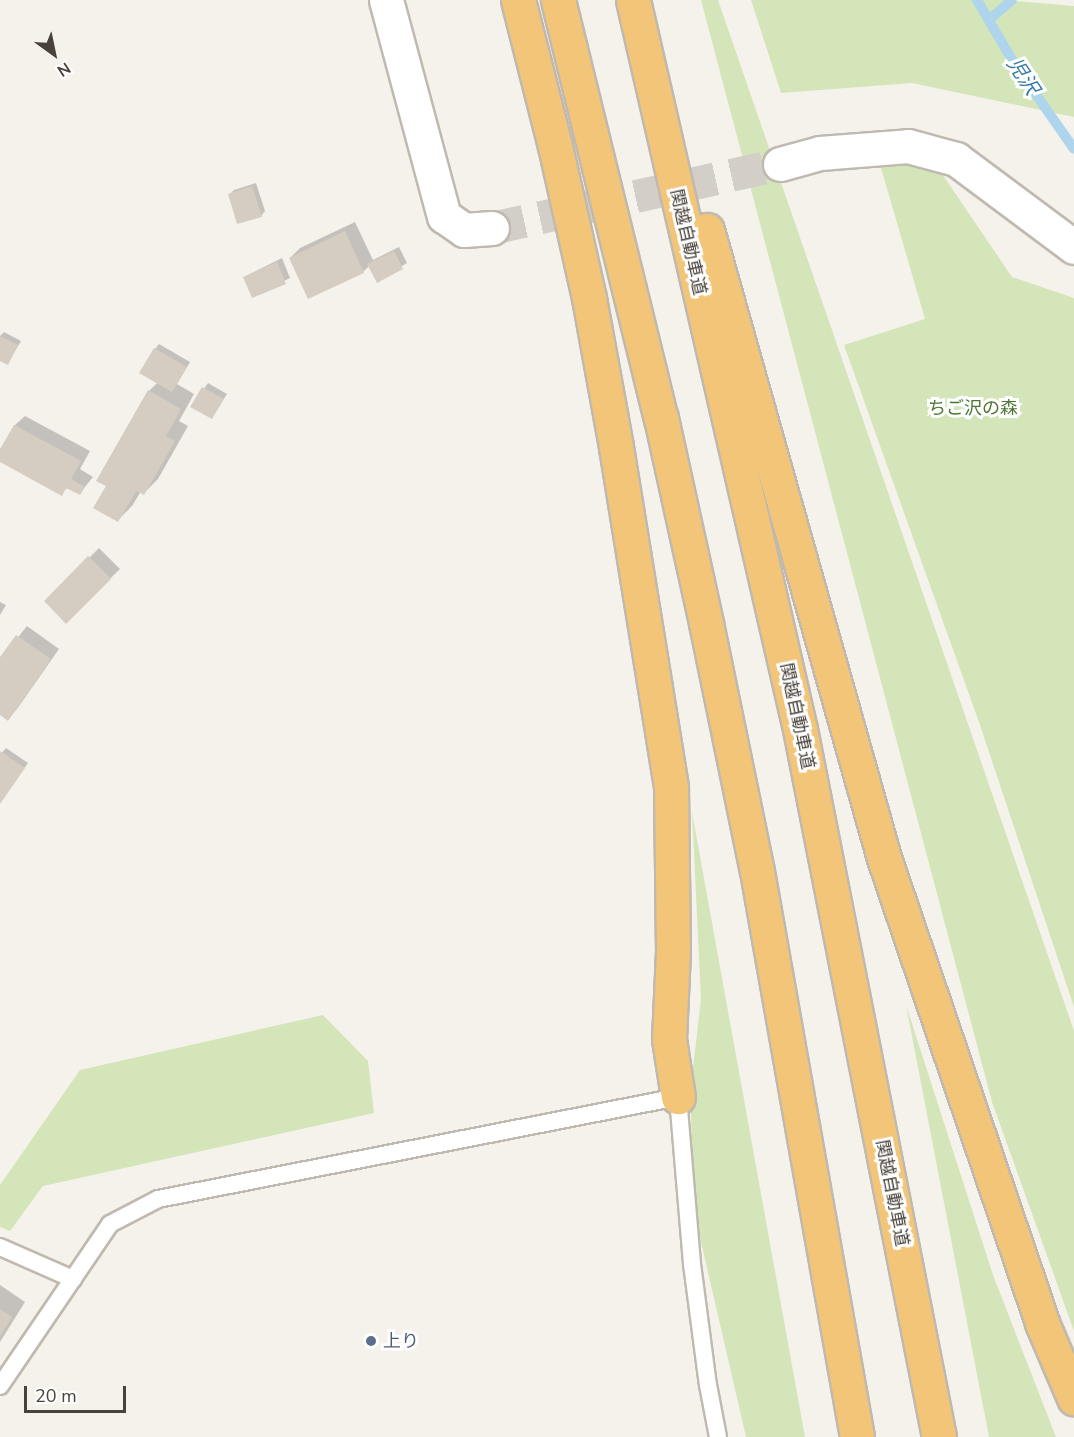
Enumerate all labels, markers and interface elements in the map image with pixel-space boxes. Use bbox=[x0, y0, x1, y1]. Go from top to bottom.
north arrow bbox=[24, 24, 84, 84]
water label: 児沢 bbox=[1002, 53, 1044, 99]
text: N bbox=[53, 57, 75, 82]
street label: 関越自動車道 bbox=[665, 187, 711, 297]
park label: ちご沢の森 bbox=[928, 397, 1018, 419]
street label: 関越自動車道 bbox=[775, 661, 819, 771]
street label: 関越自動車道 bbox=[871, 1138, 913, 1248]
place label: 上り bbox=[383, 1330, 419, 1352]
marker: 上り bbox=[364, 1334, 378, 1348]
scale bar bbox=[27, 1374, 129, 1412]
text: 20 m bbox=[35, 1384, 77, 1408]

